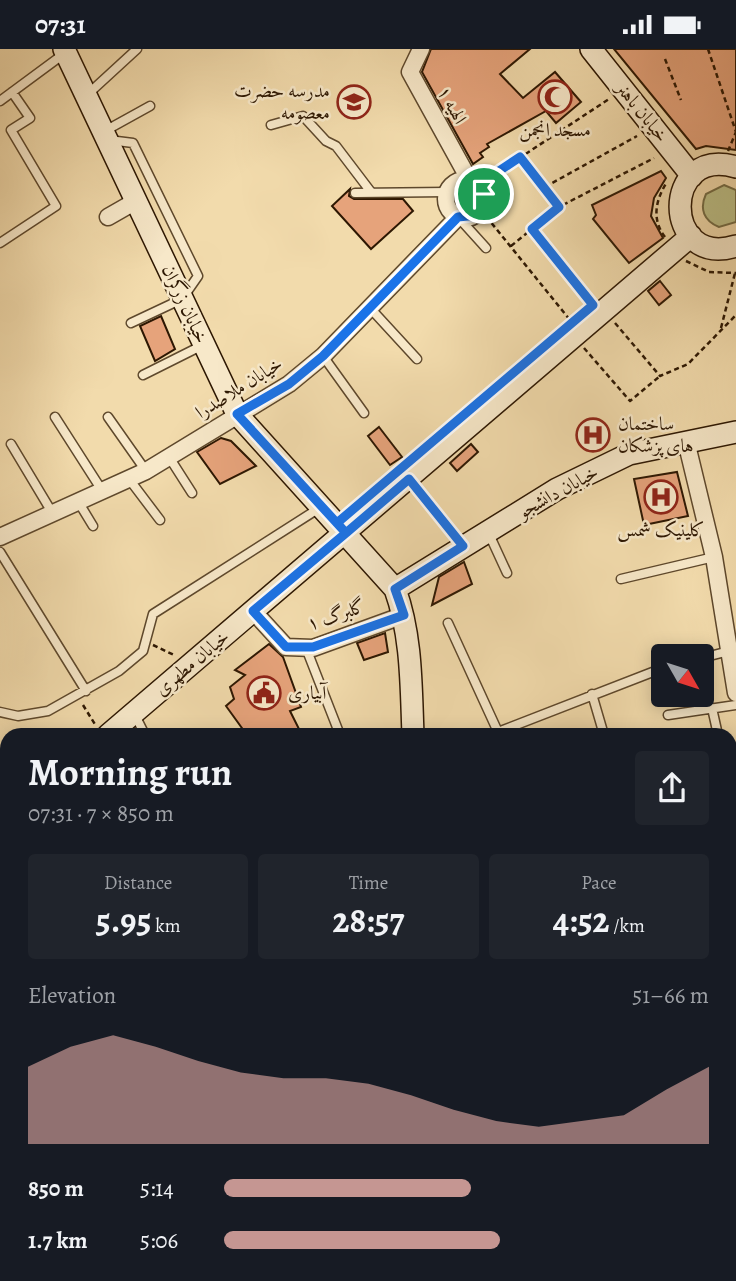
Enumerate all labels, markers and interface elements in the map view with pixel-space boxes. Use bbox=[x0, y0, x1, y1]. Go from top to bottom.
text: 07:31 bbox=[35, 7, 86, 42]
street label: خیابان باهنر bbox=[608, 75, 674, 148]
place label: مدرسه حضرت معصومه bbox=[234, 78, 330, 126]
mosque icon: مسجد انجمن bbox=[536, 78, 574, 116]
street label: الهیه ۱ bbox=[431, 81, 473, 129]
school or university icon: مدرسه حضرت معصومه bbox=[335, 83, 373, 121]
place label: مسجد انجمن bbox=[519, 117, 591, 143]
pin bbox=[454, 164, 514, 224]
icon: arrive bbox=[465, 175, 503, 213]
street label: خیابان زرگران bbox=[155, 260, 215, 348]
street label: خیابان ملاصدرا bbox=[190, 351, 288, 425]
place label: ساختمان های پزشکان bbox=[618, 411, 694, 459]
hospital icon: ساختمان های پزشکان bbox=[574, 416, 612, 454]
street label: خیابان دانشجو bbox=[511, 459, 603, 526]
hospital icon: کلینیک شمس bbox=[642, 478, 680, 516]
place label: کلینیک شمس bbox=[617, 517, 705, 543]
street label: گلبرگ ۱ bbox=[303, 593, 369, 637]
street label: خیابان مطهری bbox=[149, 624, 235, 702]
north arrow bbox=[651, 644, 714, 707]
map controls bbox=[651, 644, 714, 707]
public building icon: آبیاری bbox=[245, 674, 283, 712]
place label: آبیاری bbox=[288, 680, 328, 706]
text: Morning run bbox=[28, 746, 232, 798]
button: share bbox=[635, 751, 709, 825]
text: 07:31 · 7 × 850 m bbox=[28, 798, 174, 829]
text: Distance bbox=[104, 870, 172, 896]
text: Time bbox=[349, 870, 388, 896]
text: Pace bbox=[581, 870, 616, 896]
text: 5.95 bbox=[96, 896, 152, 944]
text: 28:57 bbox=[333, 896, 404, 944]
text: 4:52 bbox=[553, 896, 610, 944]
text: km bbox=[152, 913, 181, 939]
text: /km bbox=[610, 913, 645, 939]
text: Elevation bbox=[28, 980, 116, 1011]
text: 51–66 m bbox=[632, 980, 709, 1011]
text: 850 m bbox=[28, 1173, 84, 1204]
text: 5:14 bbox=[140, 1173, 174, 1204]
text: 1.7 km bbox=[28, 1225, 88, 1256]
text: 5:06 bbox=[140, 1225, 178, 1256]

